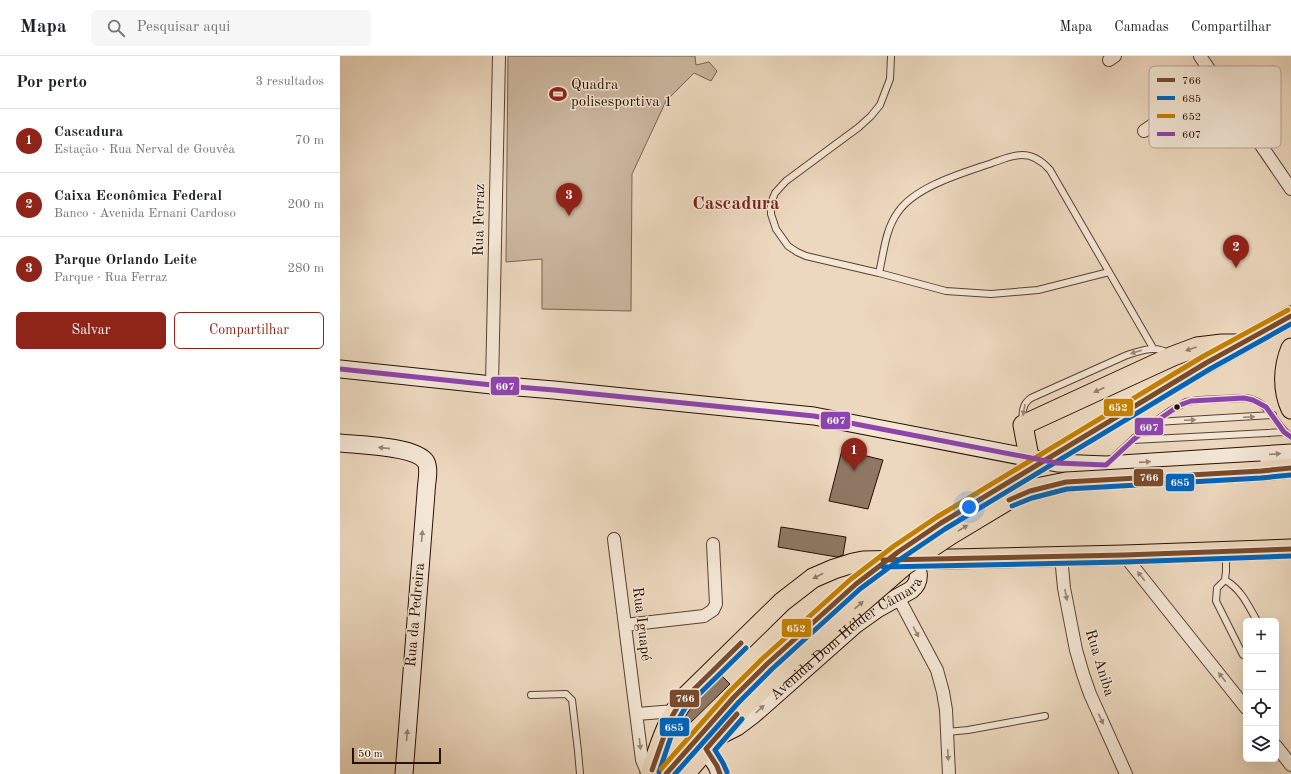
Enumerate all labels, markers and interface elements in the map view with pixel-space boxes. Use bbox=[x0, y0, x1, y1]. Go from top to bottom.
search box bbox=[91, 10, 371, 46]
icon: search bbox=[105, 17, 127, 39]
text: Mapa bbox=[20, 18, 67, 37]
text: Pesquisar aqui bbox=[137, 20, 230, 35]
text: Mapa bbox=[1059, 20, 1092, 34]
text: Camadas bbox=[1114, 20, 1169, 34]
text: Compartilhar bbox=[1191, 20, 1271, 34]
legend bbox=[1149, 66, 1281, 148]
text: Por perto bbox=[16, 74, 87, 91]
text: 3 resultados bbox=[256, 75, 324, 88]
text: 766 bbox=[1182, 76, 1201, 87]
place label: Quadra polisesportiva 1 bbox=[571, 78, 673, 110]
sports icon: Quadra polisesportiva 1 bbox=[548, 84, 568, 104]
text: 685 bbox=[1182, 94, 1201, 105]
text: 652 bbox=[1182, 112, 1201, 123]
text: Cascadura bbox=[54, 125, 123, 140]
text: 607 bbox=[1182, 130, 1201, 141]
text: 1 bbox=[25, 134, 33, 147]
text: 70 m bbox=[295, 134, 324, 147]
text: Estação · Rua Nerval de Gouvêa bbox=[54, 143, 235, 156]
pin: 3 bbox=[556, 183, 582, 216]
street label: Rua Ferraz bbox=[472, 184, 488, 256]
text: Caixa Econômica Federal bbox=[54, 189, 222, 204]
district label: Cascadura bbox=[692, 195, 780, 214]
text: 2 bbox=[25, 198, 33, 211]
text: 200 m bbox=[287, 198, 324, 211]
text: Banco · Avenida Ernani Cardoso bbox=[54, 207, 236, 220]
pin: 2 bbox=[1223, 235, 1249, 268]
text: Parque Orlando Leite bbox=[54, 253, 197, 268]
text: 3 bbox=[25, 262, 33, 275]
text: 280 m bbox=[287, 262, 324, 275]
text: Parque · Rua Ferraz bbox=[54, 271, 167, 284]
button: Salvar bbox=[16, 312, 166, 349]
button: Compartilhar bbox=[174, 312, 324, 349]
one-way arrow bbox=[1185, 346, 1197, 352]
one-way arrow bbox=[1130, 349, 1142, 355]
line badge: 607 bbox=[490, 376, 520, 396]
text: 607 bbox=[495, 382, 515, 393]
one-way arrow bbox=[1094, 387, 1105, 393]
line badge: 652 bbox=[1103, 398, 1134, 417]
unlabelled marker bbox=[1172, 402, 1182, 412]
text: 652 bbox=[1108, 403, 1128, 414]
one-way arrow bbox=[1020, 404, 1026, 416]
line badge: 607 bbox=[820, 411, 851, 430]
one-way arrow bbox=[1243, 413, 1255, 420]
text: 607 bbox=[826, 416, 846, 427]
one-way arrow bbox=[1184, 416, 1196, 423]
line badge: 607 bbox=[1134, 417, 1164, 436]
text: 607 bbox=[1139, 423, 1159, 434]
pin: 1 bbox=[841, 438, 867, 471]
one-way arrow bbox=[378, 444, 390, 451]
one-way arrow bbox=[1269, 450, 1281, 457]
one-way arrow bbox=[1139, 459, 1151, 466]
line badge: 766 bbox=[1133, 468, 1164, 487]
text: 766 bbox=[1139, 473, 1159, 484]
line badge: 685 bbox=[1165, 473, 1195, 492]
text: 685 bbox=[1170, 478, 1190, 489]
your location bbox=[959, 497, 979, 517]
one-way arrow bbox=[957, 524, 969, 531]
one-way arrow bbox=[419, 530, 426, 542]
street label: Rua da Pedreira bbox=[404, 562, 428, 668]
one-way arrow bbox=[1136, 570, 1145, 581]
one-way arrow bbox=[812, 573, 824, 579]
street label: Avenida Dom Hélder Câmara bbox=[768, 575, 926, 703]
street label: Rua Iguapé bbox=[629, 586, 653, 662]
one-way arrow bbox=[1063, 588, 1069, 601]
one-way arrow bbox=[854, 600, 864, 609]
line badge: 652 bbox=[781, 618, 812, 638]
map controls bbox=[1243, 618, 1279, 762]
button: + bbox=[1243, 618, 1279, 654]
text: 652 bbox=[786, 624, 806, 635]
one-way arrow bbox=[913, 626, 920, 637]
street label: Rua Aniba bbox=[1082, 628, 1116, 699]
button: − bbox=[1243, 654, 1279, 690]
one-way arrow bbox=[1218, 672, 1226, 683]
line badge: 766 bbox=[669, 689, 700, 708]
button: locate bbox=[1243, 690, 1279, 726]
text: 766 bbox=[675, 694, 695, 705]
one-way arrow bbox=[754, 704, 765, 713]
one-way arrow bbox=[1098, 713, 1104, 725]
line badge: 685 bbox=[659, 717, 690, 737]
text: 685 bbox=[664, 723, 684, 734]
button: layers bbox=[1243, 726, 1279, 762]
one-way arrow bbox=[403, 729, 410, 741]
one-way arrow bbox=[637, 738, 643, 750]
scale bar bbox=[352, 746, 441, 765]
text: 50 m bbox=[358, 749, 383, 760]
one-way arrow bbox=[945, 749, 951, 762]

